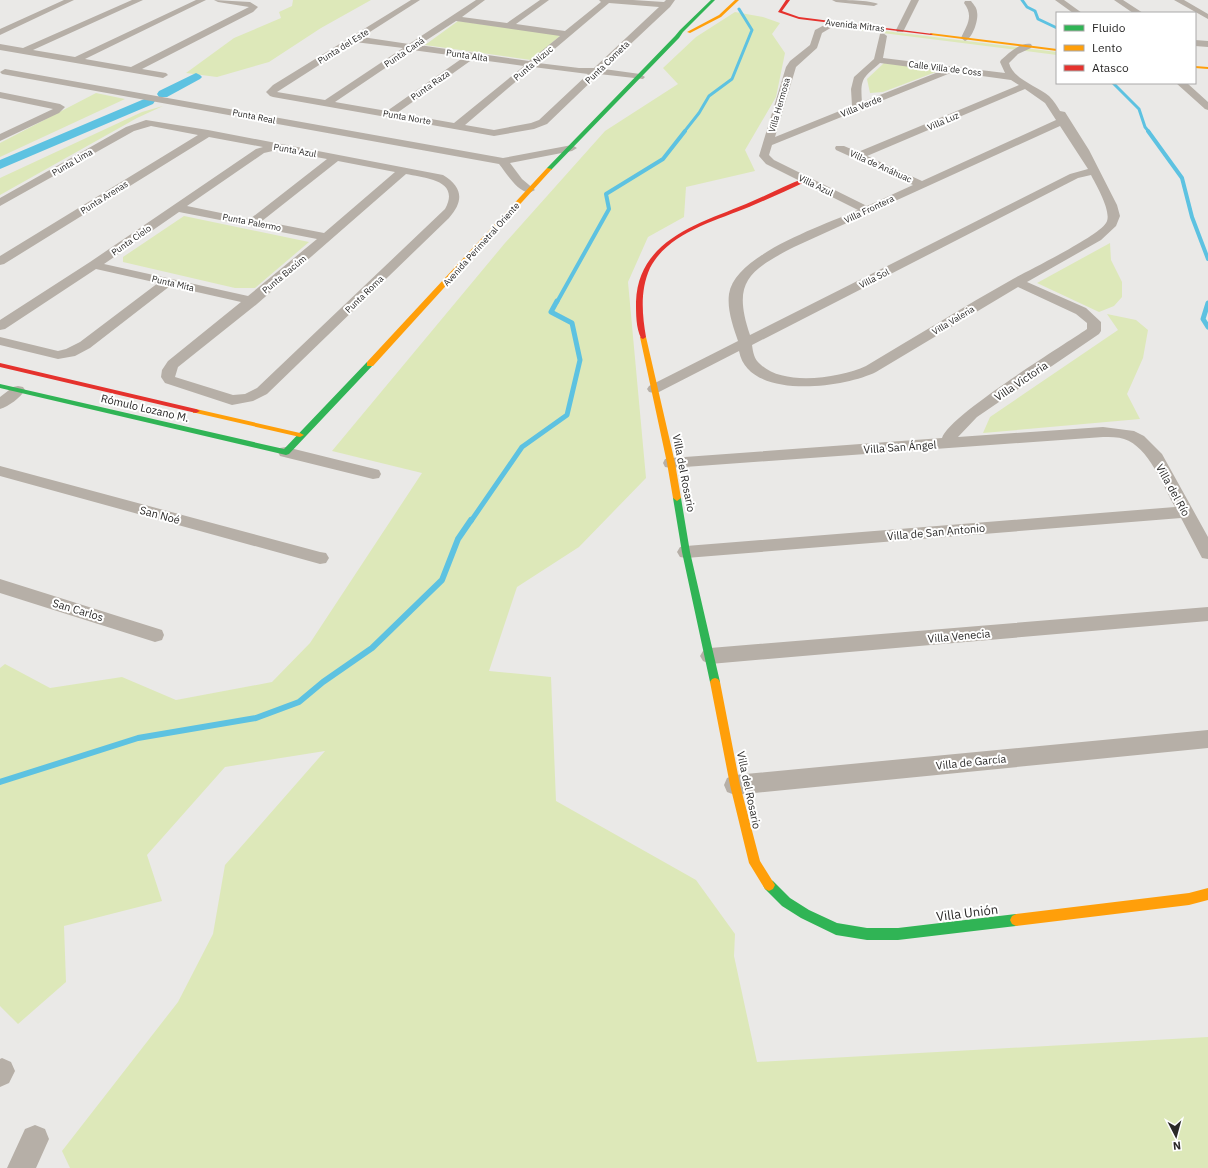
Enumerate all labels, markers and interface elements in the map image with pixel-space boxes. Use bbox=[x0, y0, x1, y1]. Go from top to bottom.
legend bbox=[1056, 12, 1196, 84]
street label: Avenida Mitras bbox=[825, 16, 885, 34]
text: Fluido bbox=[1092, 20, 1126, 35]
street label: Punta del Este bbox=[315, 26, 371, 66]
street label: Punta Caná bbox=[382, 34, 426, 69]
street label: Punta Cometa bbox=[583, 38, 632, 86]
text: Lento bbox=[1092, 40, 1122, 55]
street label: Punta Nizuc bbox=[511, 43, 555, 83]
street label: Punta Alta bbox=[445, 47, 489, 63]
street label: Calle Villa de Coss bbox=[908, 58, 982, 78]
text: Atasco bbox=[1092, 60, 1129, 75]
street label: Punta Raza bbox=[408, 67, 452, 102]
street label: Villa Hermosa bbox=[766, 76, 792, 134]
street label: Villa Verde bbox=[839, 93, 883, 119]
street label: Punta Real bbox=[232, 106, 277, 126]
street label: Punta Norte bbox=[382, 107, 432, 127]
street label: Villa Luz bbox=[926, 109, 960, 133]
street label: Punta Azul bbox=[273, 141, 318, 159]
street label: Punta Lima bbox=[50, 146, 94, 178]
street label: Villa de Anáhuac bbox=[848, 147, 914, 185]
street label: Villa Azul bbox=[797, 172, 836, 198]
street label: Punta Arenas bbox=[78, 178, 130, 216]
street label: Villa Frontera bbox=[842, 193, 896, 225]
street label: Avenida Perimetral Oriente bbox=[441, 200, 522, 288]
street label: Punta Palermo bbox=[222, 211, 282, 233]
street label: Punta Cielo bbox=[109, 222, 153, 258]
street label: Punta Bacúm bbox=[260, 252, 308, 296]
street label: Villa Sol bbox=[857, 266, 891, 290]
street label: Punta Mita bbox=[151, 273, 196, 293]
street label: Punta Roma bbox=[343, 273, 386, 315]
street label: Villa Valeria bbox=[930, 303, 976, 337]
street label: Villa Victoria bbox=[992, 358, 1050, 404]
street label: Rómulo Lozano M. bbox=[100, 391, 190, 425]
street label: Villa del Rosario bbox=[670, 433, 698, 513]
street label: Villa San Ángel bbox=[863, 437, 937, 457]
street label: Villa del Río bbox=[1153, 461, 1193, 519]
street label: San Noé bbox=[138, 503, 182, 527]
street label: Villa de San Antonio bbox=[886, 521, 986, 543]
street label: San Carlos bbox=[51, 596, 105, 624]
street label: Villa Venecia bbox=[927, 626, 991, 646]
street label: Villa del Rosario bbox=[734, 750, 764, 830]
street label: Villa de García bbox=[935, 751, 1007, 773]
street label: Villa Unión bbox=[935, 901, 999, 925]
north arrow bbox=[1156, 1116, 1196, 1156]
text: N bbox=[1172, 1139, 1182, 1153]

